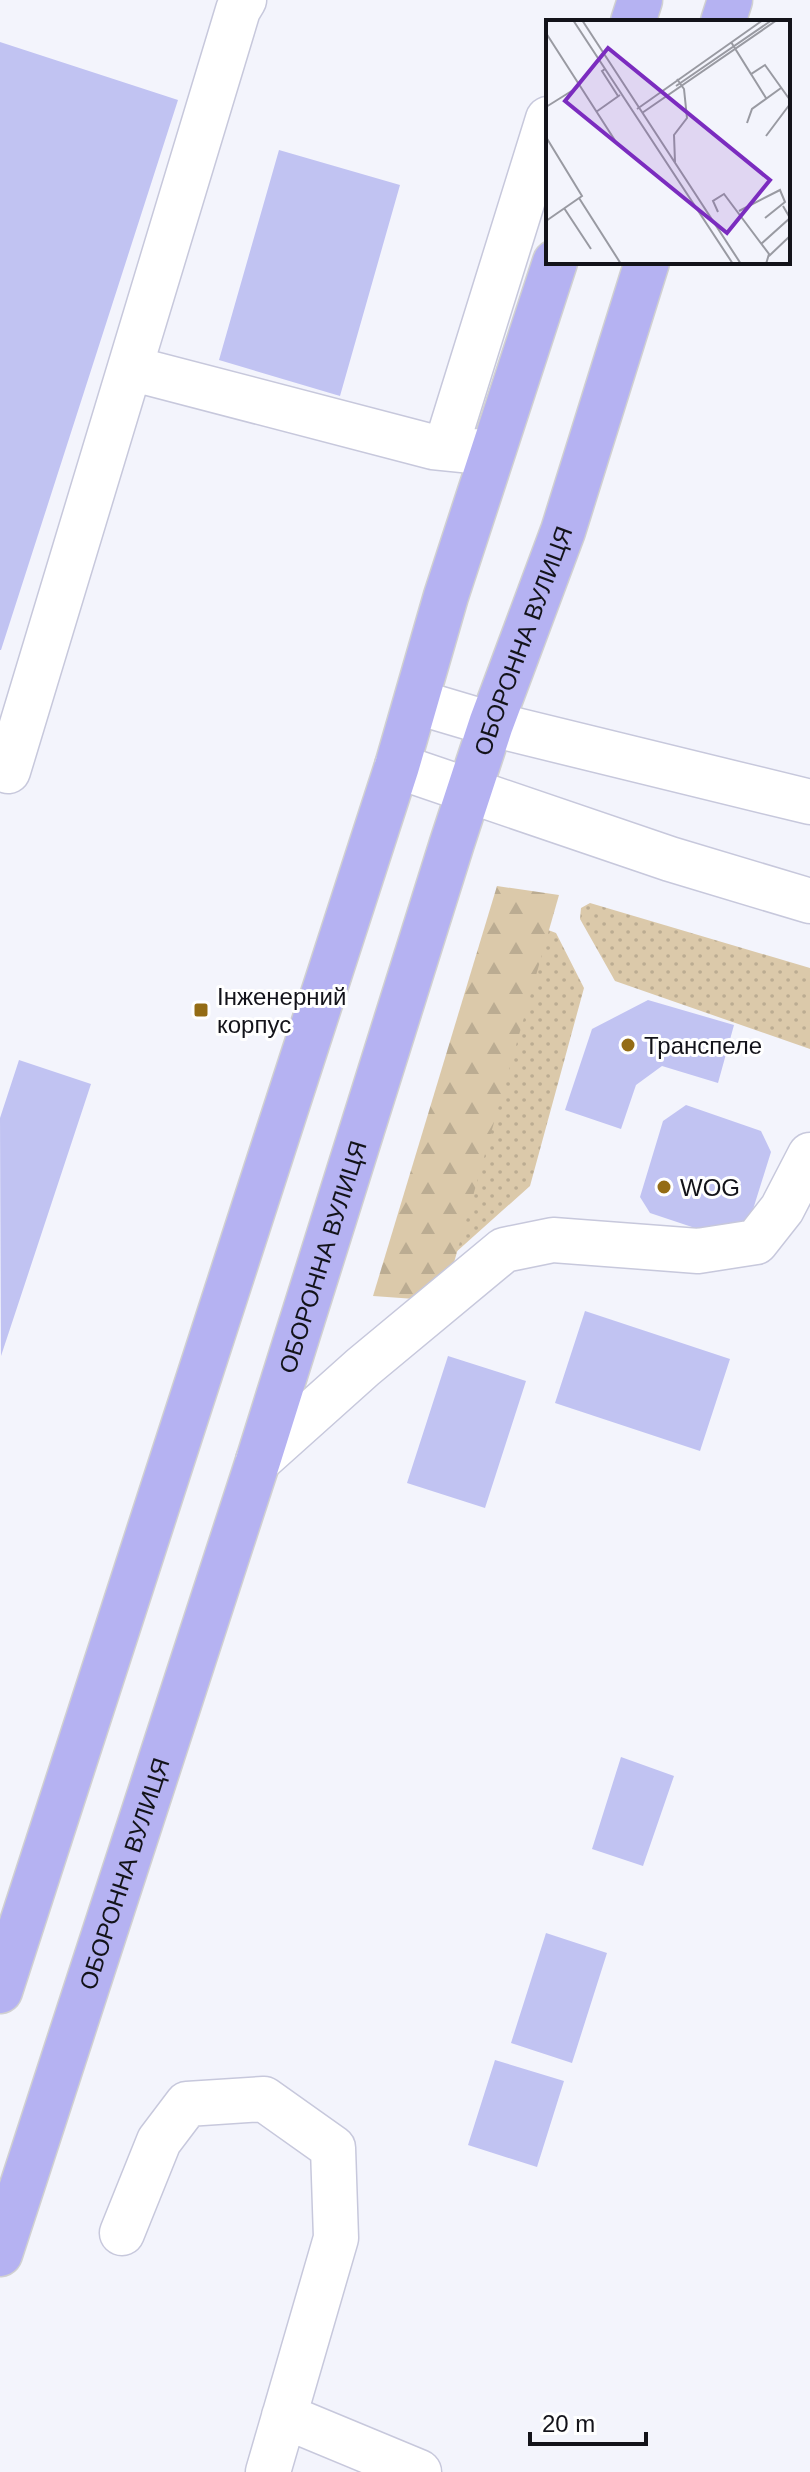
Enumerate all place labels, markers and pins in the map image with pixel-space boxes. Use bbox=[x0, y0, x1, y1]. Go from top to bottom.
place label: Інженерний корпус bbox=[217, 983, 346, 1038]
marker: Інженерний корпус bbox=[192, 1001, 210, 1019]
place label: Транспеле bbox=[644, 1032, 762, 1059]
marker: Транспеле bbox=[619, 1036, 637, 1054]
place label: WOG bbox=[680, 1174, 740, 1201]
marker: WOG bbox=[655, 1178, 673, 1196]

